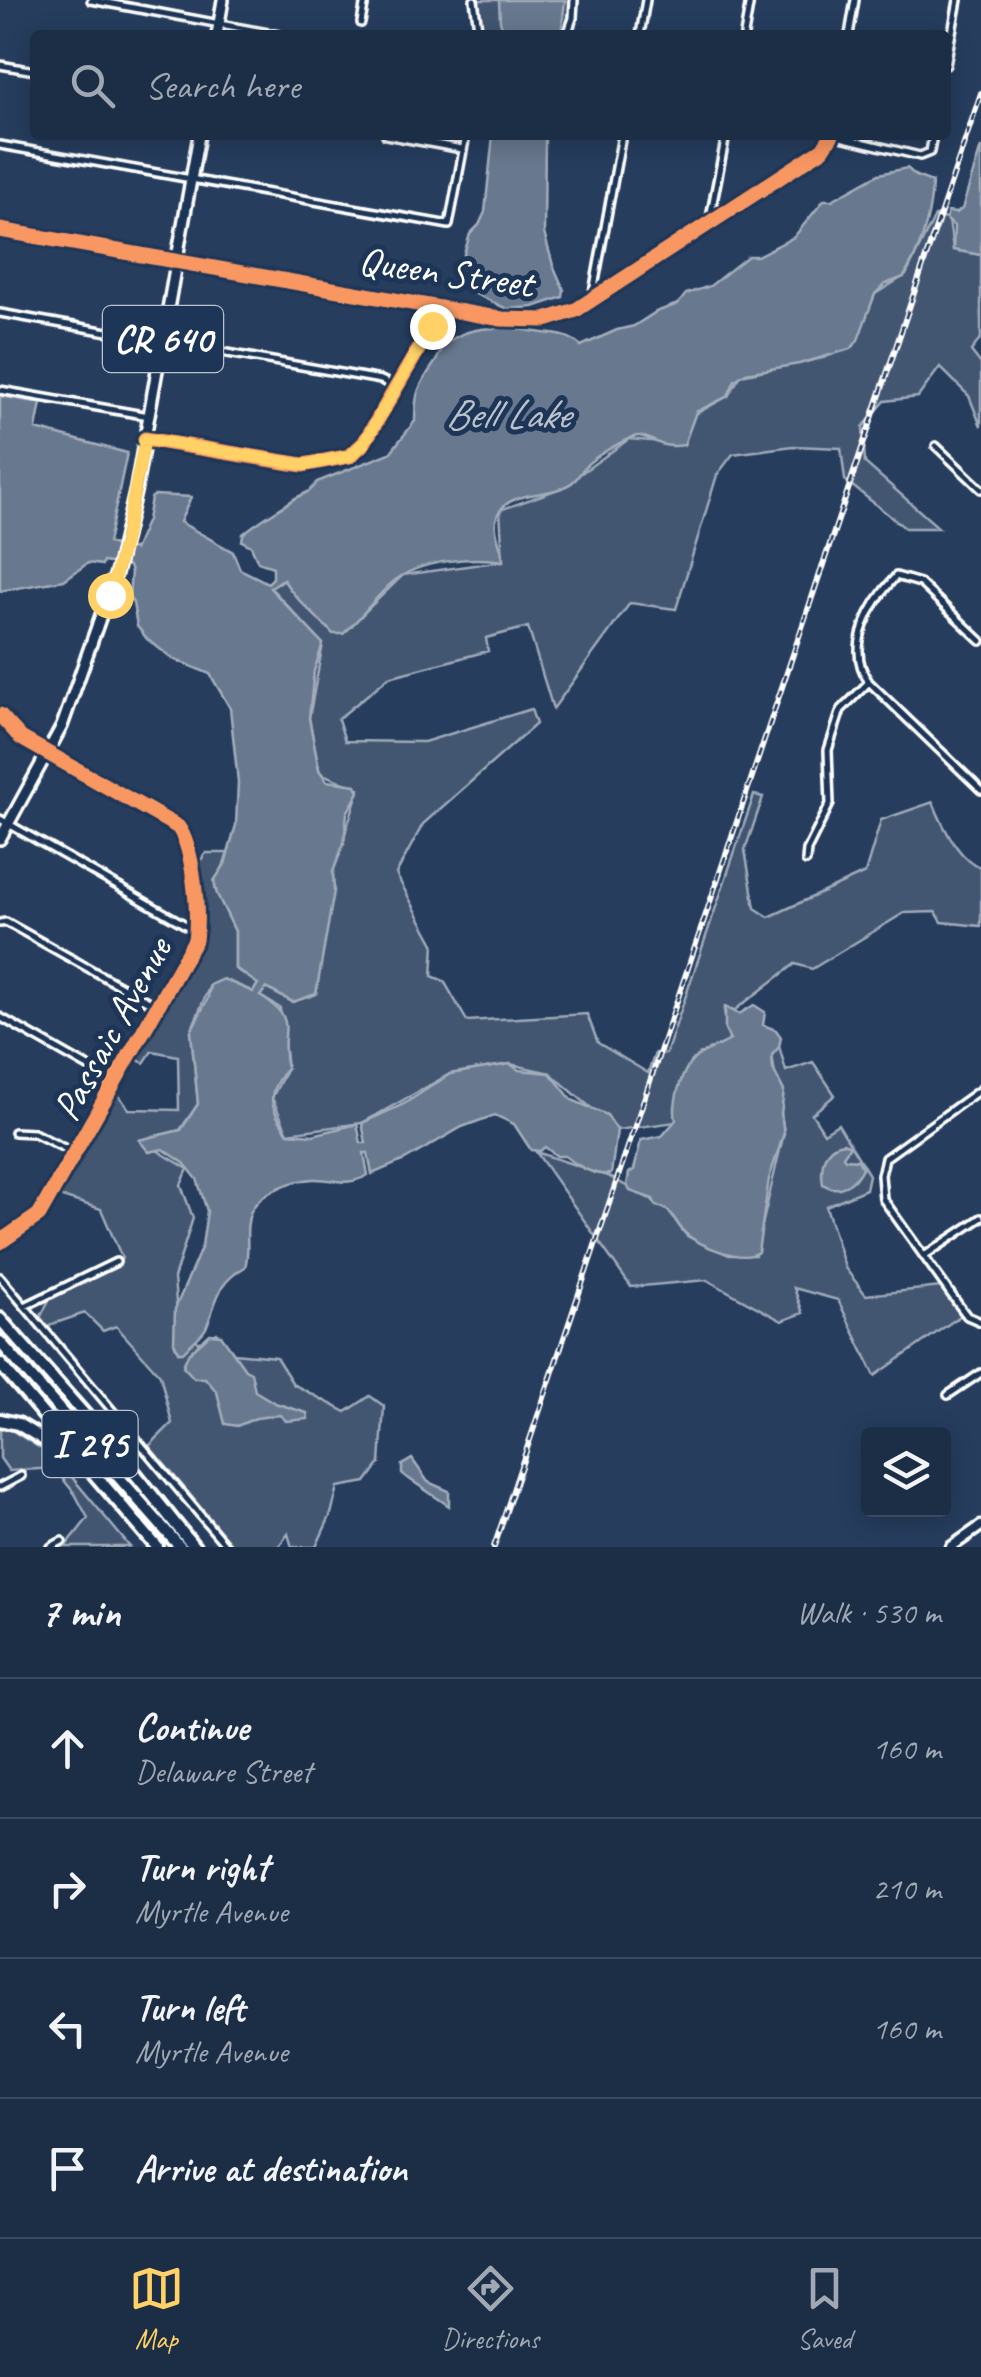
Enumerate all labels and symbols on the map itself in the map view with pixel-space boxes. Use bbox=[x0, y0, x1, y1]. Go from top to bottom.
street label: Queen Street bbox=[356, 235, 540, 309]
route end bbox=[410, 304, 456, 350]
road number: CR 640 bbox=[103, 306, 223, 372]
water label: Bell Lake bbox=[445, 388, 575, 441]
route start bbox=[88, 573, 134, 619]
street label: Passaic Avenue bbox=[41, 926, 184, 1129]
road number: I 295 bbox=[42, 1411, 138, 1477]

